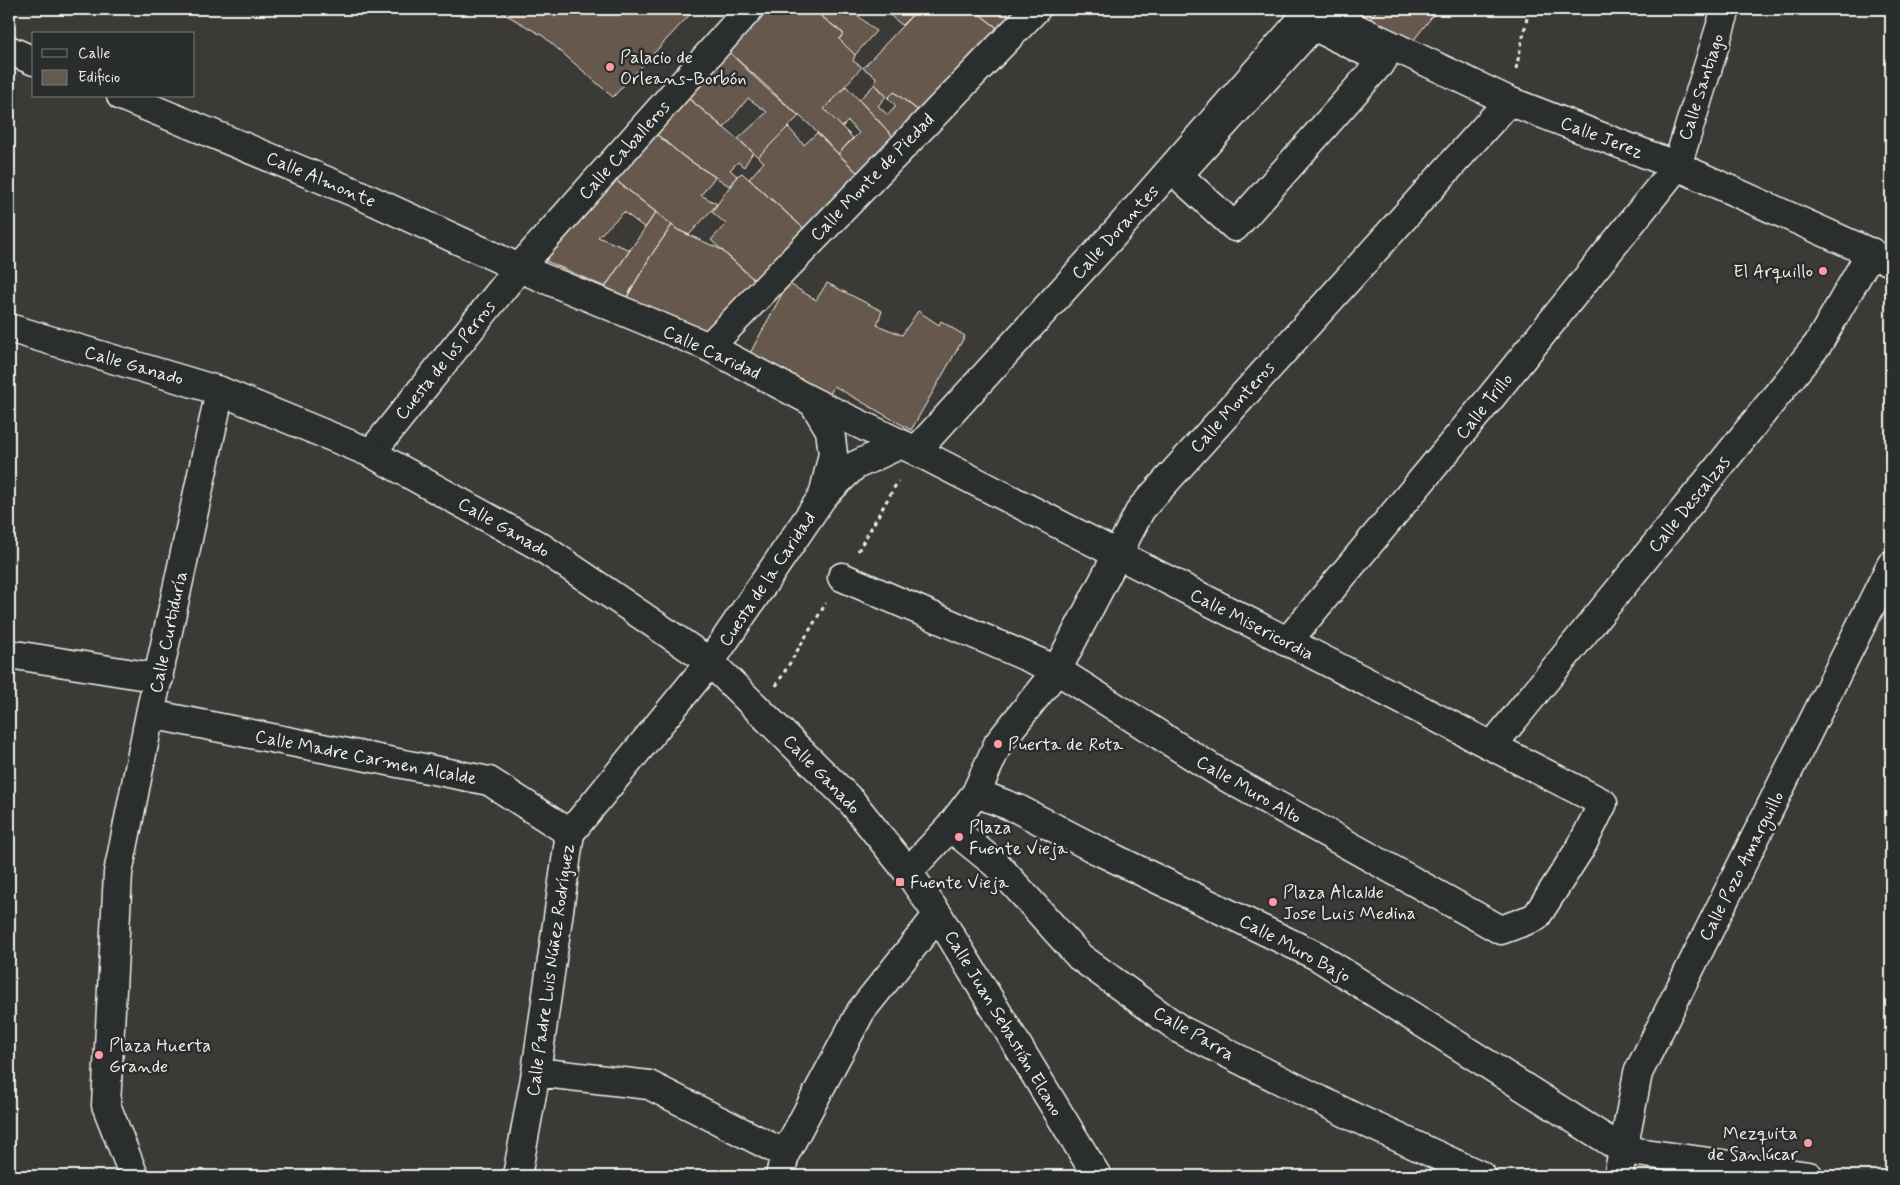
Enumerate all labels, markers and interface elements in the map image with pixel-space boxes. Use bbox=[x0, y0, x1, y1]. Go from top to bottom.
street label: Calle Santiago bbox=[1673, 31, 1731, 144]
legend bbox=[32, 32, 195, 98]
text: Calle bbox=[78, 44, 110, 64]
place label: Palacio de Orleans-Borbón bbox=[620, 46, 747, 91]
marker: Palacio de Orleans-Borbón bbox=[604, 61, 616, 73]
text: Edificio bbox=[78, 68, 120, 88]
street label: Calle Caballeros bbox=[574, 96, 676, 206]
street label: Calle Monte de Piedad bbox=[805, 108, 940, 247]
street label: Calle Jerez bbox=[1557, 111, 1646, 165]
street label: Calle Almonte bbox=[262, 146, 379, 214]
street label: Calle Dorantes bbox=[1067, 180, 1165, 285]
place label: El Arquillo bbox=[1733, 260, 1813, 284]
marker: El Arquillo bbox=[1817, 265, 1829, 277]
street label: Cuesta de los Perros bbox=[390, 296, 502, 426]
street label: Calle Caridad bbox=[659, 320, 764, 386]
street label: Calle Ganado bbox=[81, 340, 186, 392]
street label: Calle Monteros bbox=[1185, 357, 1280, 459]
street label: Calle Trillo bbox=[1451, 368, 1519, 445]
street label: Calle Descalzas bbox=[1643, 451, 1736, 558]
street label: Calle Ganado bbox=[453, 492, 554, 564]
street label: Cuesta de la Caridad bbox=[714, 507, 822, 652]
street label: Calle Curtiduría bbox=[144, 569, 194, 696]
street label: Calle Misericordia bbox=[1185, 583, 1318, 666]
street label: Calle Madre Carmen Alcalde bbox=[253, 725, 479, 791]
street label: Calle Ganado bbox=[777, 730, 865, 820]
place label: Puerta de Rota bbox=[1008, 733, 1124, 757]
marker: Puerta de Rota bbox=[992, 738, 1004, 750]
street label: Calle Muro Alto bbox=[1191, 750, 1306, 830]
street label: Calle Pozo Amarguillo bbox=[1694, 787, 1791, 946]
place label: Plaza Fuente Vieja bbox=[969, 816, 1068, 861]
marker: Plaza Fuente Vieja bbox=[953, 831, 965, 843]
street label: Calle Padre Luis Núñez Rodríguez bbox=[521, 842, 581, 1098]
place label: Fuente Vieja bbox=[910, 871, 1009, 895]
marker: Fuente Vieja bbox=[894, 876, 906, 888]
place label: Plaza Alcalde Jose Luis Medina bbox=[1283, 881, 1416, 926]
marker: Plaza Alcalde Jose Luis Medina bbox=[1267, 896, 1279, 908]
street label: Calle Muro Bajo bbox=[1234, 909, 1355, 988]
street label: Calle Juan Sebastián Elcano bbox=[938, 926, 1068, 1121]
street label: Calle Parra bbox=[1148, 1001, 1239, 1067]
place label: Plaza Huerta Grande bbox=[109, 1034, 211, 1079]
marker: Plaza Huerta Grande bbox=[93, 1049, 105, 1061]
place label: Mezquita de Sanlúcar bbox=[1707, 1122, 1799, 1167]
marker: Mezquita de Sanlúcar bbox=[1802, 1137, 1814, 1149]

